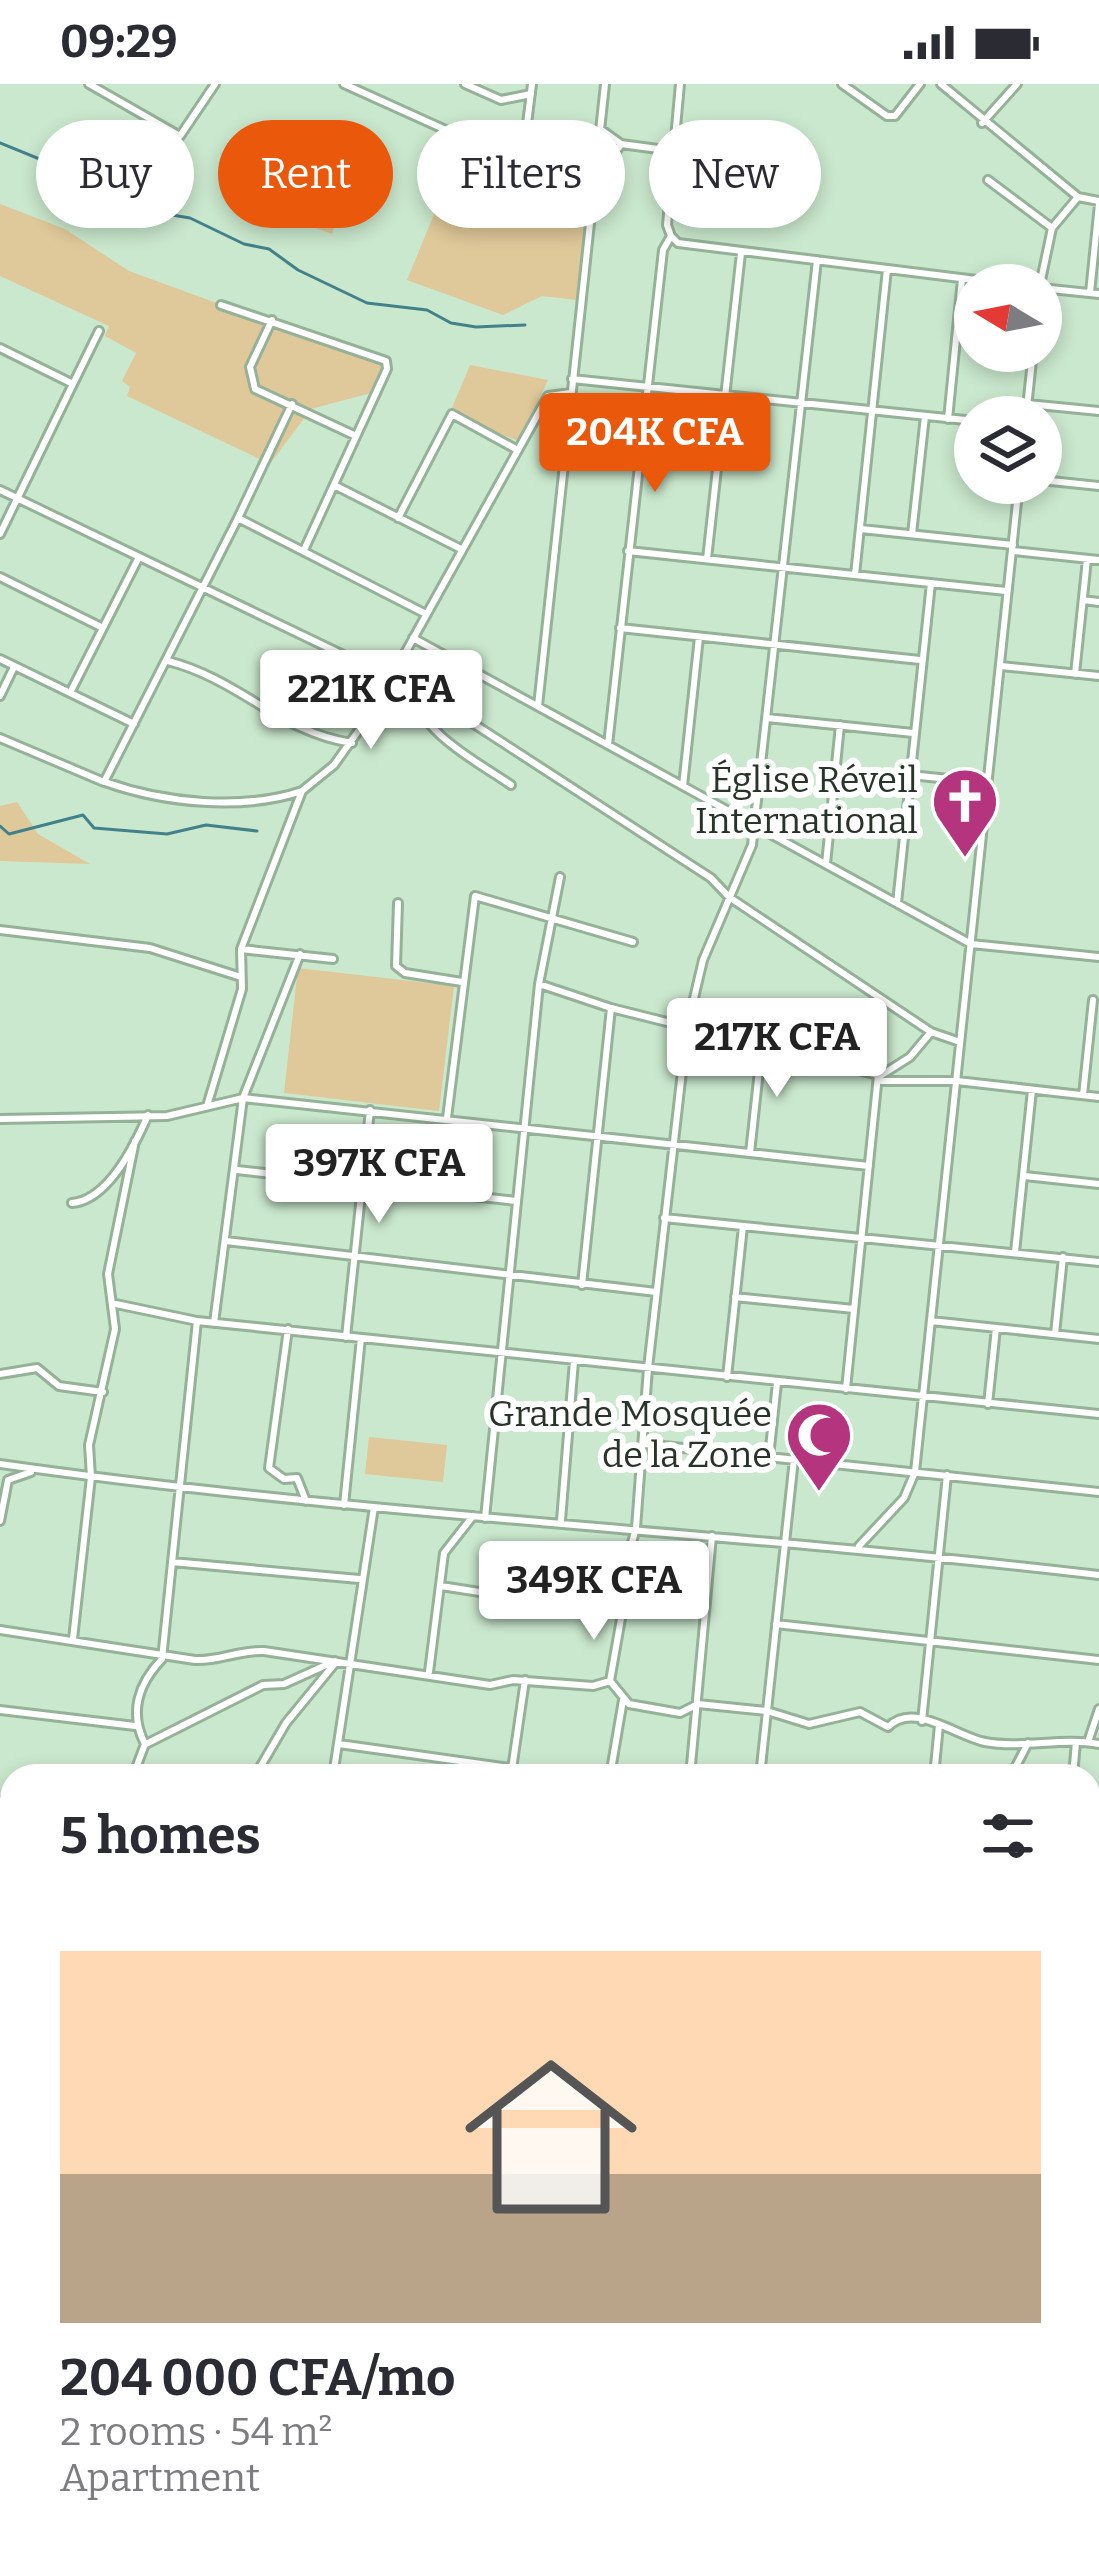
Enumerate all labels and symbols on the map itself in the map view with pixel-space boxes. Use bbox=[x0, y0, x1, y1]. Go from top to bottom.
north arrow bbox=[954, 264, 1062, 372]
pin: 204K CFA bbox=[531, 393, 779, 495]
pin: 221K CFA bbox=[247, 650, 495, 752]
place label: Église Réveil International bbox=[695, 758, 918, 843]
church icon: Église Réveil International bbox=[930, 766, 1000, 860]
pin: 217K CFA bbox=[653, 998, 901, 1100]
pin: 397K CFA bbox=[255, 1124, 503, 1226]
place label: Grande Mosquée de la Zone bbox=[488, 1392, 772, 1477]
mosque icon: Grande Mosquée de la Zone bbox=[784, 1400, 854, 1494]
pin: 349K CFA bbox=[470, 1541, 718, 1643]

